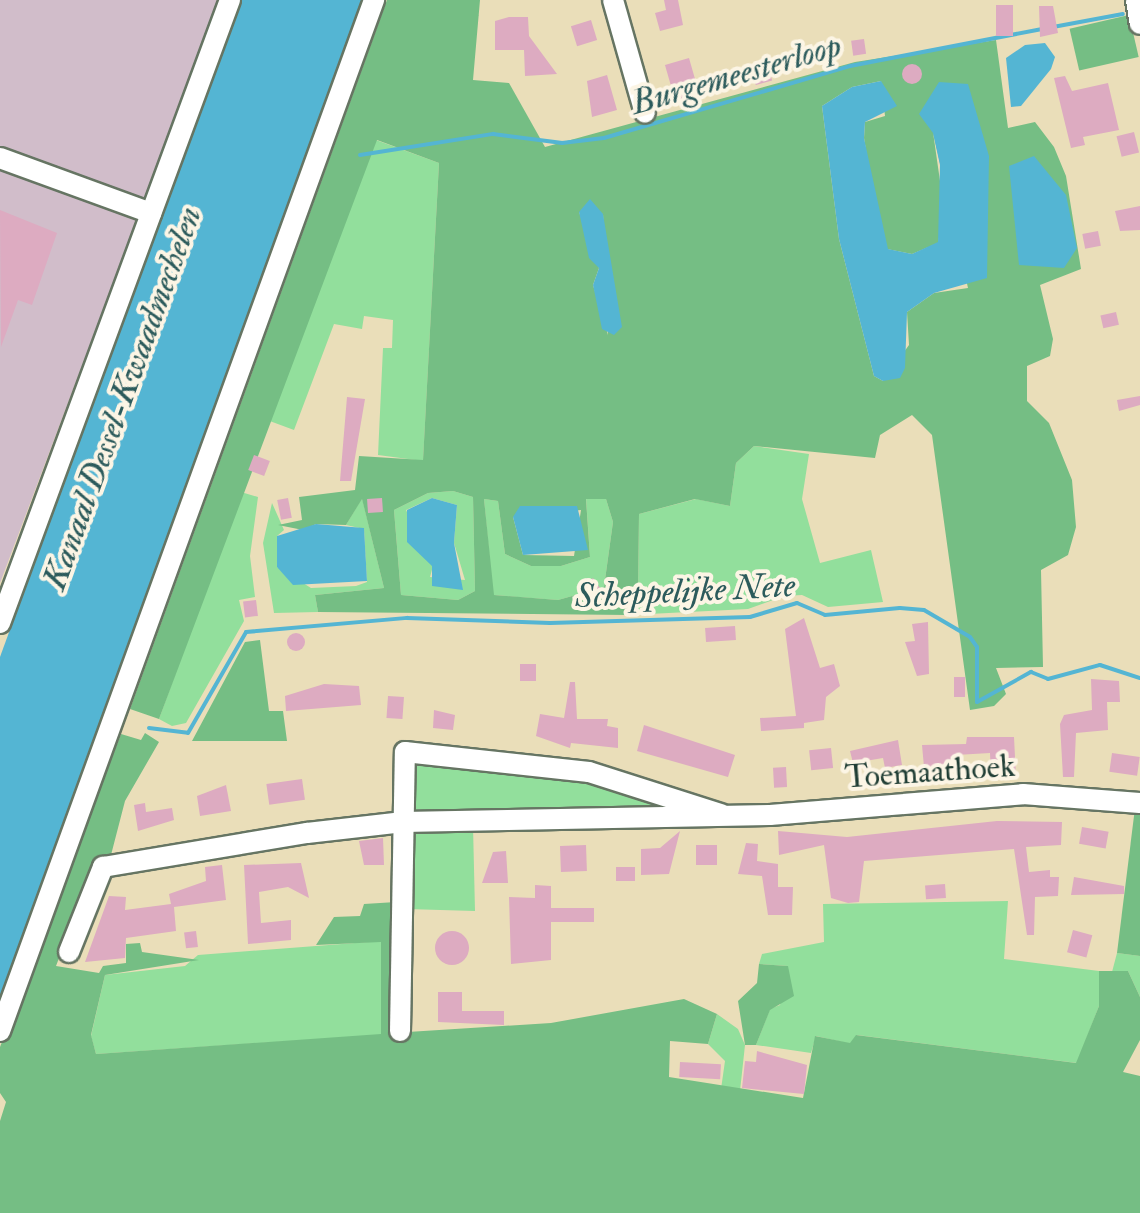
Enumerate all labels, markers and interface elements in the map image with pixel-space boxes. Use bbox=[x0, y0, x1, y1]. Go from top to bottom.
water label: Burgemeesterloop bbox=[626, 24, 846, 124]
water label: Kanaal Dessel-Kwaadmechelen bbox=[33, 201, 211, 595]
water label: Scheppelijke Nete bbox=[574, 564, 796, 618]
street label: Toemaathoek bbox=[843, 747, 1017, 797]

